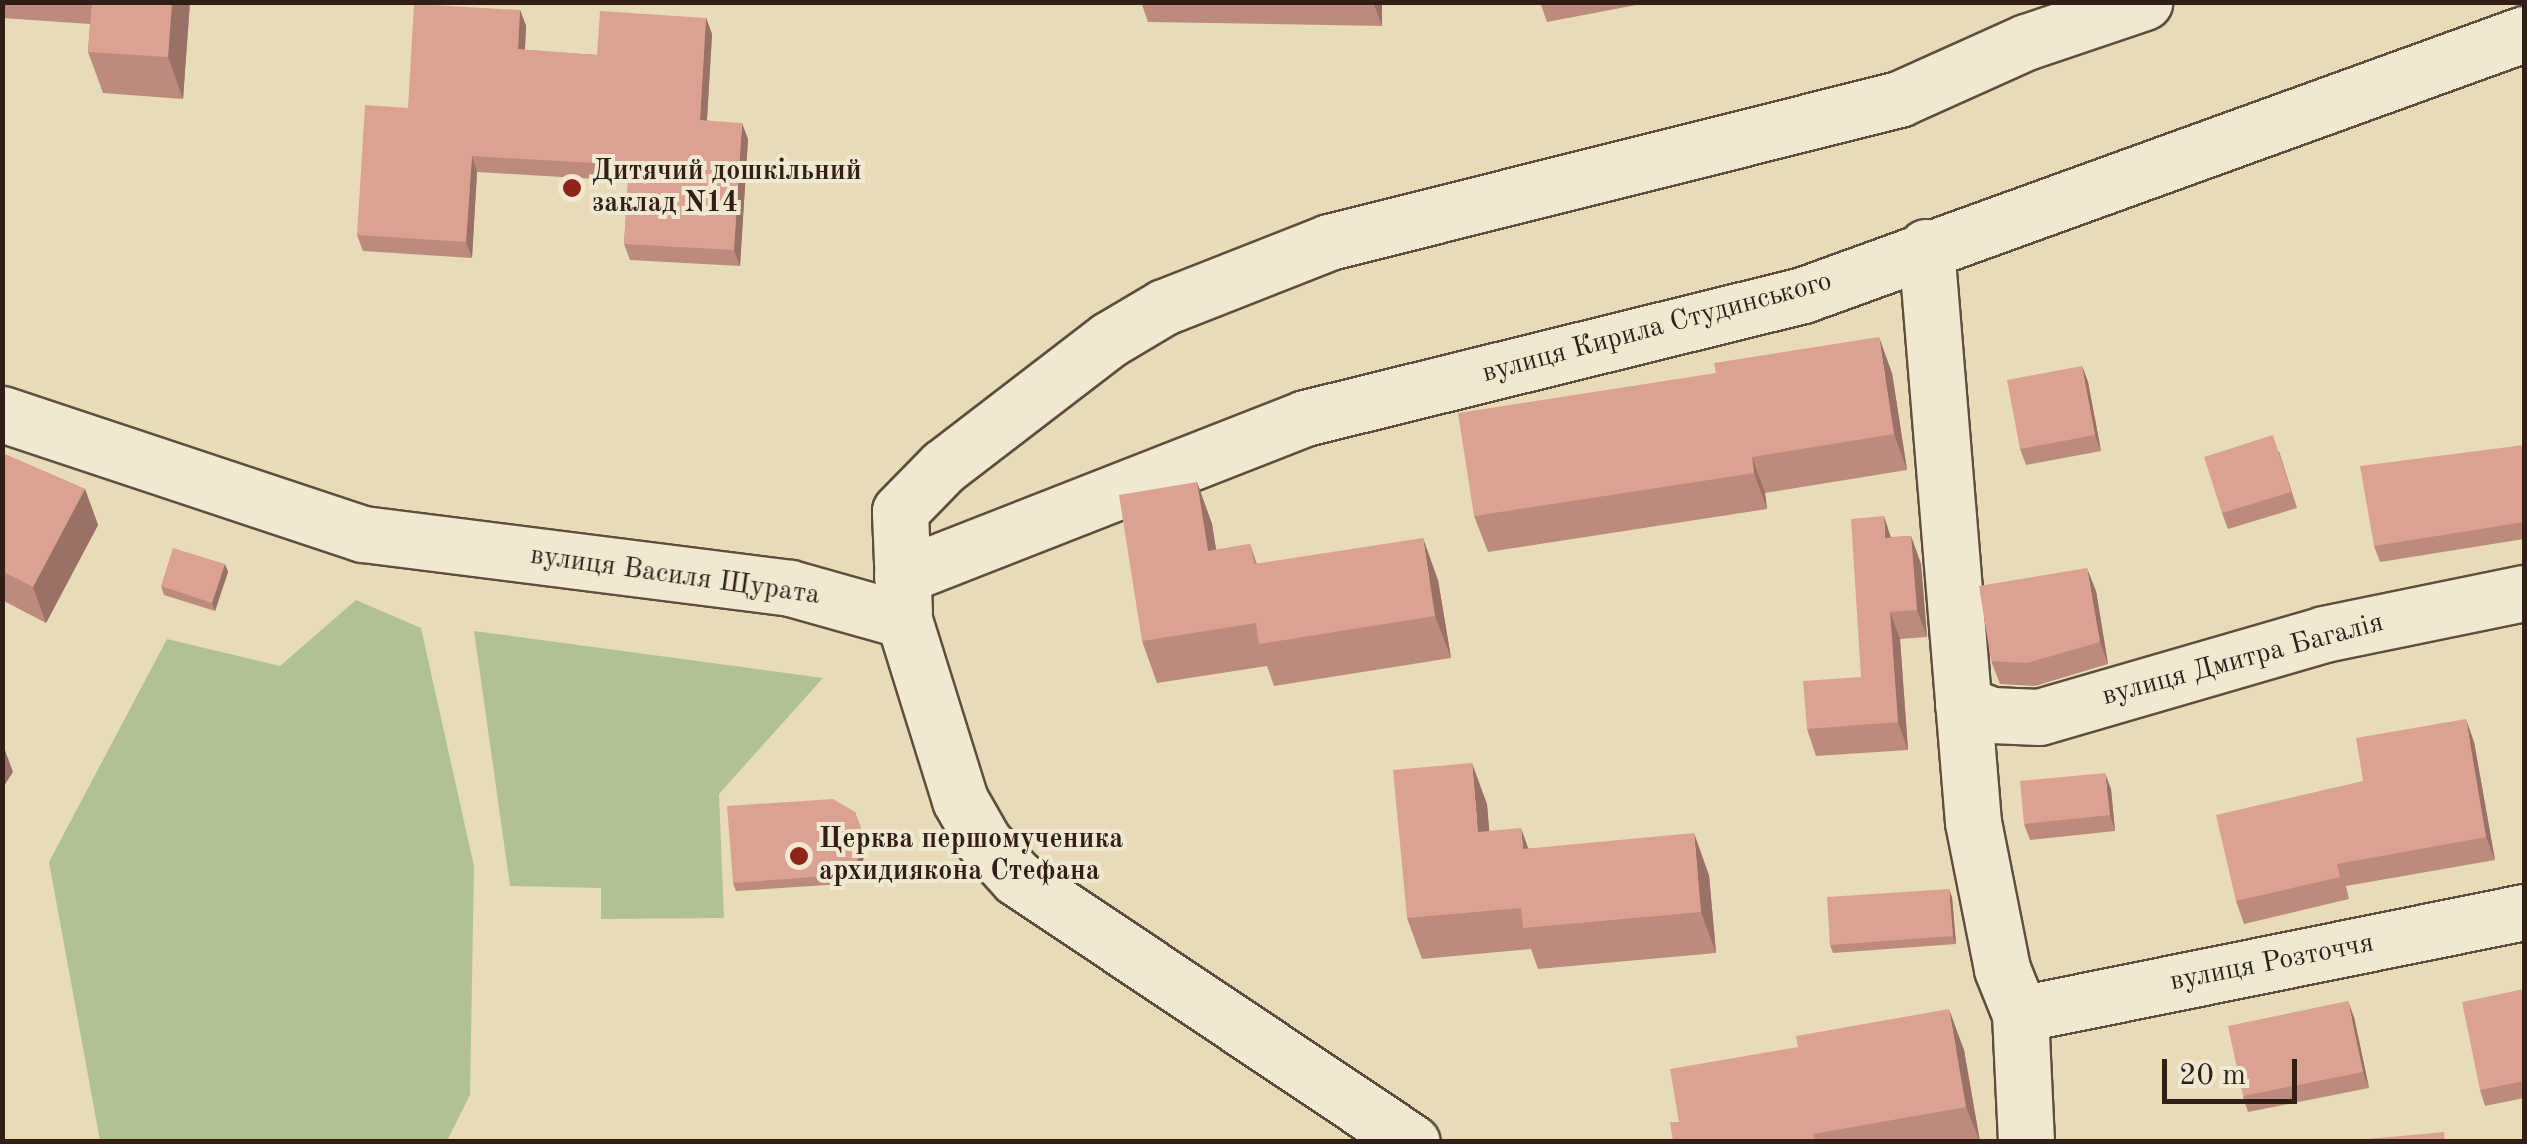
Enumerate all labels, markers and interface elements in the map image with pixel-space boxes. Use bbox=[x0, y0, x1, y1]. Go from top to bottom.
place label: Дитячий дошкільний заклад N14 bbox=[592, 155, 862, 221]
marker: Дитячий дошкільний заклад N14 bbox=[561, 177, 583, 199]
street label: вулиця Кирила Студинського bbox=[1479, 265, 1835, 391]
street label: вулиця Василя Щурата bbox=[528, 539, 822, 613]
street label: вулиця Дмитра Багалія bbox=[2099, 606, 2387, 714]
place label: Церква першомученика архидиякона Стефана bbox=[819, 823, 1123, 889]
marker: Церква першомученика архидиякона Стефана bbox=[788, 845, 810, 867]
street label: вулиця Розточчя bbox=[2167, 927, 2377, 999]
scale bar bbox=[2167, 1039, 2302, 1101]
text: 20 m bbox=[2179, 1061, 2246, 1091]

